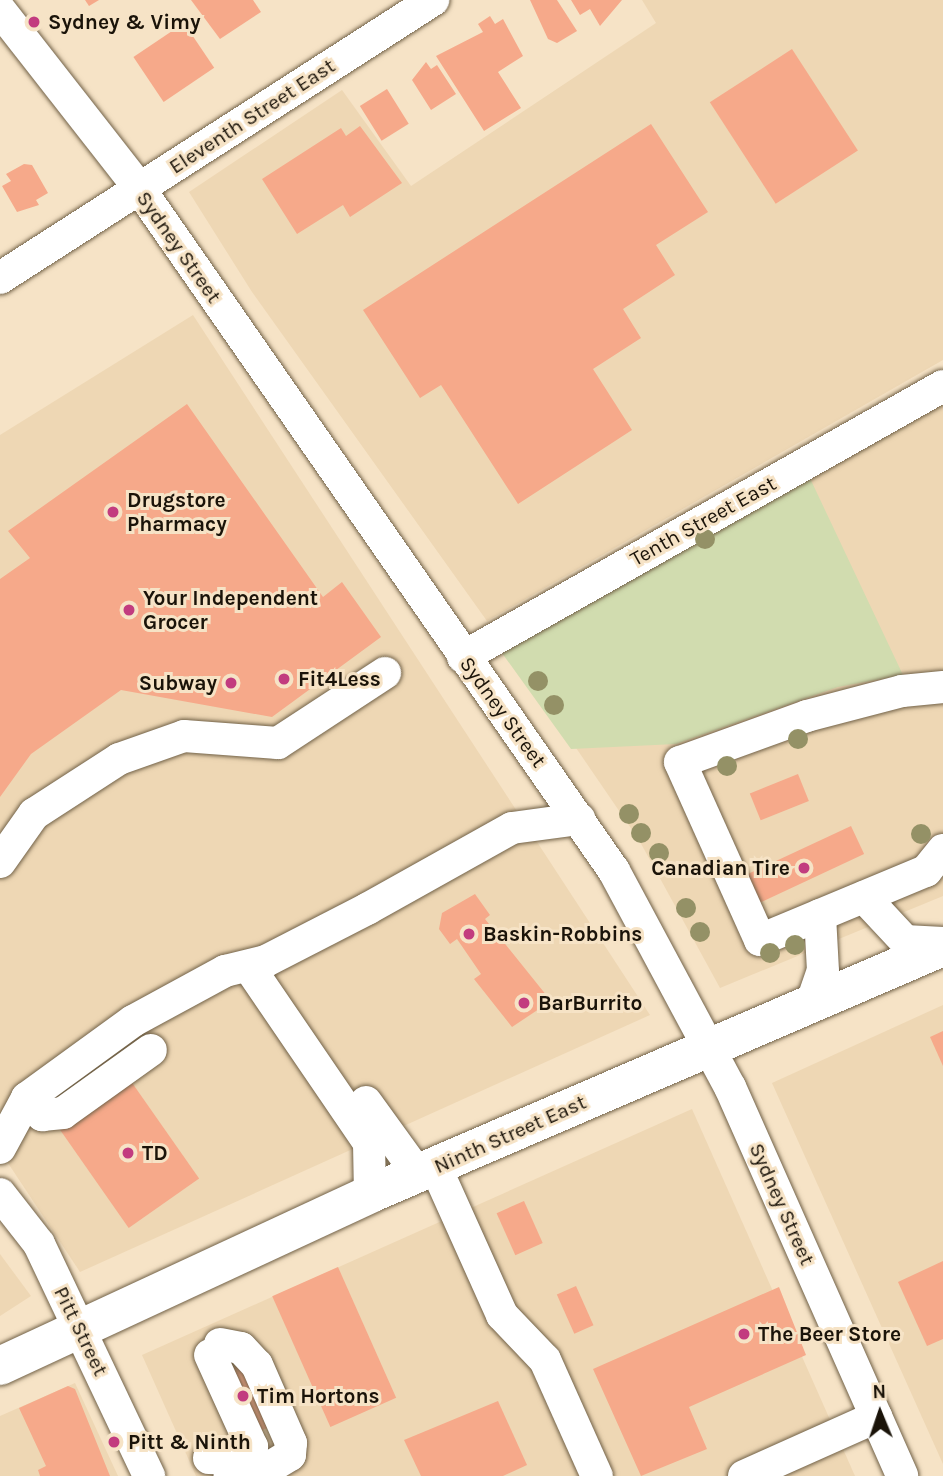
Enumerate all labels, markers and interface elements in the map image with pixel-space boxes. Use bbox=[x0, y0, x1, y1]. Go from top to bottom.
place label: Sydney & Vimy bbox=[48, 9, 201, 35]
marker: Sydney & Vimy bbox=[26, 14, 42, 30]
street label: Eleventh Street East bbox=[164, 53, 340, 179]
street label: Sydney Street bbox=[131, 186, 227, 308]
street label: Tenth Street East bbox=[626, 470, 780, 572]
place label: Drugstore Pharmacy bbox=[127, 487, 227, 537]
marker: Drugstore Pharmacy bbox=[105, 504, 121, 520]
place label: Your Independent Grocer bbox=[143, 585, 318, 635]
marker: Your Independent Grocer bbox=[121, 602, 137, 618]
street label: Sydney Street bbox=[454, 652, 552, 772]
place label: Fit4Less bbox=[298, 666, 381, 692]
place label: Subway bbox=[139, 670, 217, 696]
marker: Fit4Less bbox=[276, 671, 292, 687]
marker: Subway bbox=[223, 675, 239, 691]
place label: Canadian Tire bbox=[651, 855, 790, 881]
marker: Canadian Tire bbox=[796, 860, 812, 876]
place label: Baskin-Robbins bbox=[483, 921, 642, 947]
marker: Baskin-Robbins bbox=[461, 926, 477, 942]
place label: BarBurrito bbox=[538, 990, 642, 1016]
marker: BarBurrito bbox=[516, 995, 532, 1011]
street label: Ninth Street East bbox=[430, 1089, 590, 1179]
street label: Sydney Street bbox=[744, 1139, 820, 1269]
place label: TD bbox=[142, 1140, 168, 1166]
marker: TD bbox=[120, 1145, 136, 1161]
street label: Pitt Street bbox=[49, 1282, 113, 1380]
place label: The Beer Store bbox=[758, 1321, 901, 1347]
marker: The Beer Store bbox=[736, 1326, 752, 1342]
north arrow bbox=[845, 1378, 915, 1448]
text: N bbox=[872, 1381, 886, 1403]
place label: Tim Hortons bbox=[257, 1383, 380, 1409]
marker: Tim Hortons bbox=[235, 1388, 251, 1404]
place label: Pitt & Ninth bbox=[128, 1429, 251, 1455]
marker: Pitt & Ninth bbox=[106, 1434, 122, 1450]

